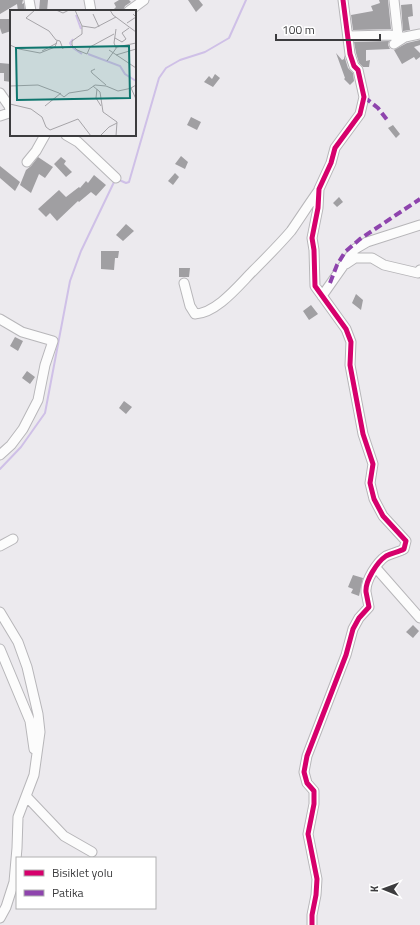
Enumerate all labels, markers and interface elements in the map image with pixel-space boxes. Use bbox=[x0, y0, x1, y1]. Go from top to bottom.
inset map bbox=[10, 10, 136, 136]
scale bar bbox=[276, 16, 380, 42]
text: 100 m bbox=[282, 20, 315, 39]
legend bbox=[16, 857, 156, 909]
text: Bisiklet yolu bbox=[52, 863, 113, 882]
north arrow bbox=[364, 869, 404, 909]
text: Patika bbox=[52, 883, 84, 902]
text: K bbox=[366, 885, 382, 892]

